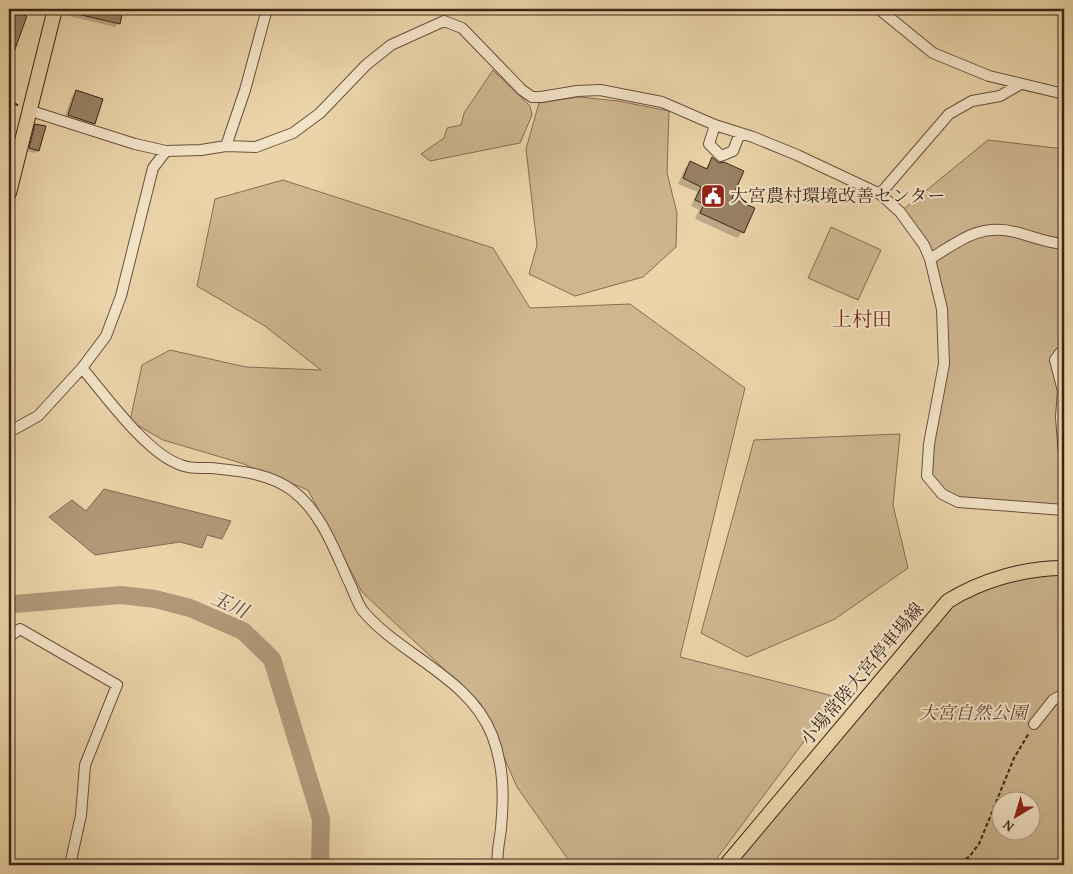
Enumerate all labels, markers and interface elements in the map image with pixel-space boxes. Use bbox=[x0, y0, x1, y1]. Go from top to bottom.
place label: 大宮農村環境改善センター bbox=[730, 182, 945, 209]
public building icon: 大宮農村環境改善センター bbox=[700, 183, 726, 209]
district label: 上村田 bbox=[832, 304, 892, 333]
water label: 玉川 bbox=[207, 583, 255, 626]
street label: 小場常陸大宮停車場線 bbox=[793, 596, 930, 751]
park label: 大宮自然公園 bbox=[919, 699, 1030, 726]
north arrow bbox=[990, 792, 1040, 842]
text: N bbox=[998, 815, 1018, 837]

